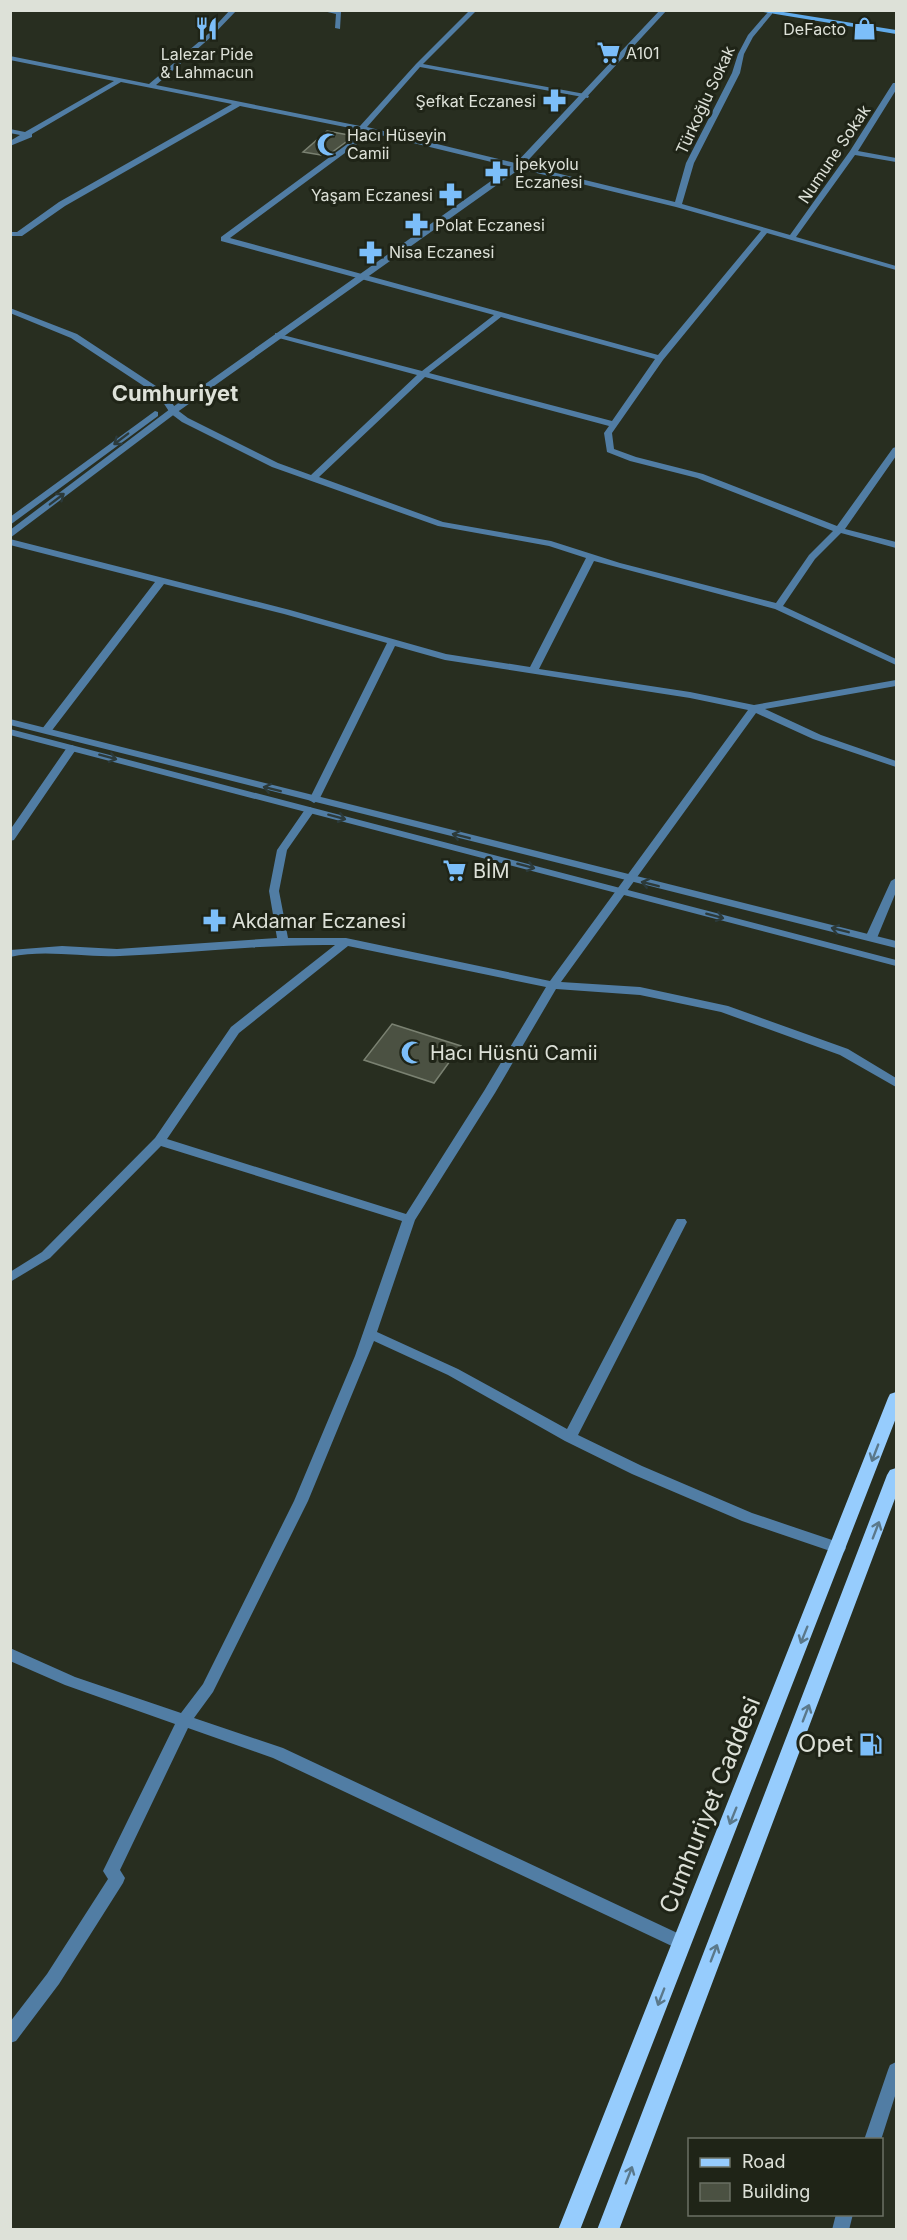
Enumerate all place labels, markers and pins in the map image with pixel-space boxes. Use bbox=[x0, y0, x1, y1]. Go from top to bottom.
restaurant icon: Lalezar Pide & Lahmacun bbox=[194, 16, 220, 42]
shop icon: DeFacto bbox=[851, 16, 877, 42]
place label: DeFacto bbox=[783, 19, 846, 39]
supermarket icon: A101 bbox=[595, 40, 621, 66]
place label: A101 bbox=[626, 43, 660, 63]
place label: Lalezar Pide & Lahmacun bbox=[160, 44, 254, 82]
pharmacy icon: Şefkat Eczanesi bbox=[541, 88, 567, 114]
place label: Şefkat Eczanesi bbox=[416, 91, 536, 111]
place label: Hacı Hüseyin Camii bbox=[347, 125, 447, 163]
mosque icon: Hacı Hüseyin Camii bbox=[316, 131, 342, 157]
place label: İpekyolu Eczanesi bbox=[515, 154, 582, 192]
pharmacy icon: İpekyolu Eczanesi bbox=[484, 160, 510, 186]
pharmacy icon: Yaşam Eczanesi bbox=[438, 182, 464, 208]
place label: Yaşam Eczanesi bbox=[311, 185, 433, 205]
pharmacy icon: Polat Eczanesi bbox=[404, 212, 430, 238]
place label: Polat Eczanesi bbox=[435, 215, 545, 235]
pharmacy icon: Nisa Eczanesi bbox=[358, 239, 384, 265]
place label: Nisa Eczanesi bbox=[389, 242, 494, 262]
supermarket icon: BİM bbox=[442, 858, 468, 884]
place label: BİM bbox=[473, 858, 510, 883]
pharmacy icon: Akdamar Eczanesi bbox=[201, 908, 227, 934]
place label: Akdamar Eczanesi bbox=[232, 909, 406, 933]
mosque icon: Hacı Hüsnü Camii bbox=[399, 1040, 425, 1066]
place label: Hacı Hüsnü Camii bbox=[430, 1041, 598, 1065]
place label: Opet bbox=[798, 1729, 853, 1758]
fuel station icon: Opet bbox=[858, 1731, 884, 1757]

